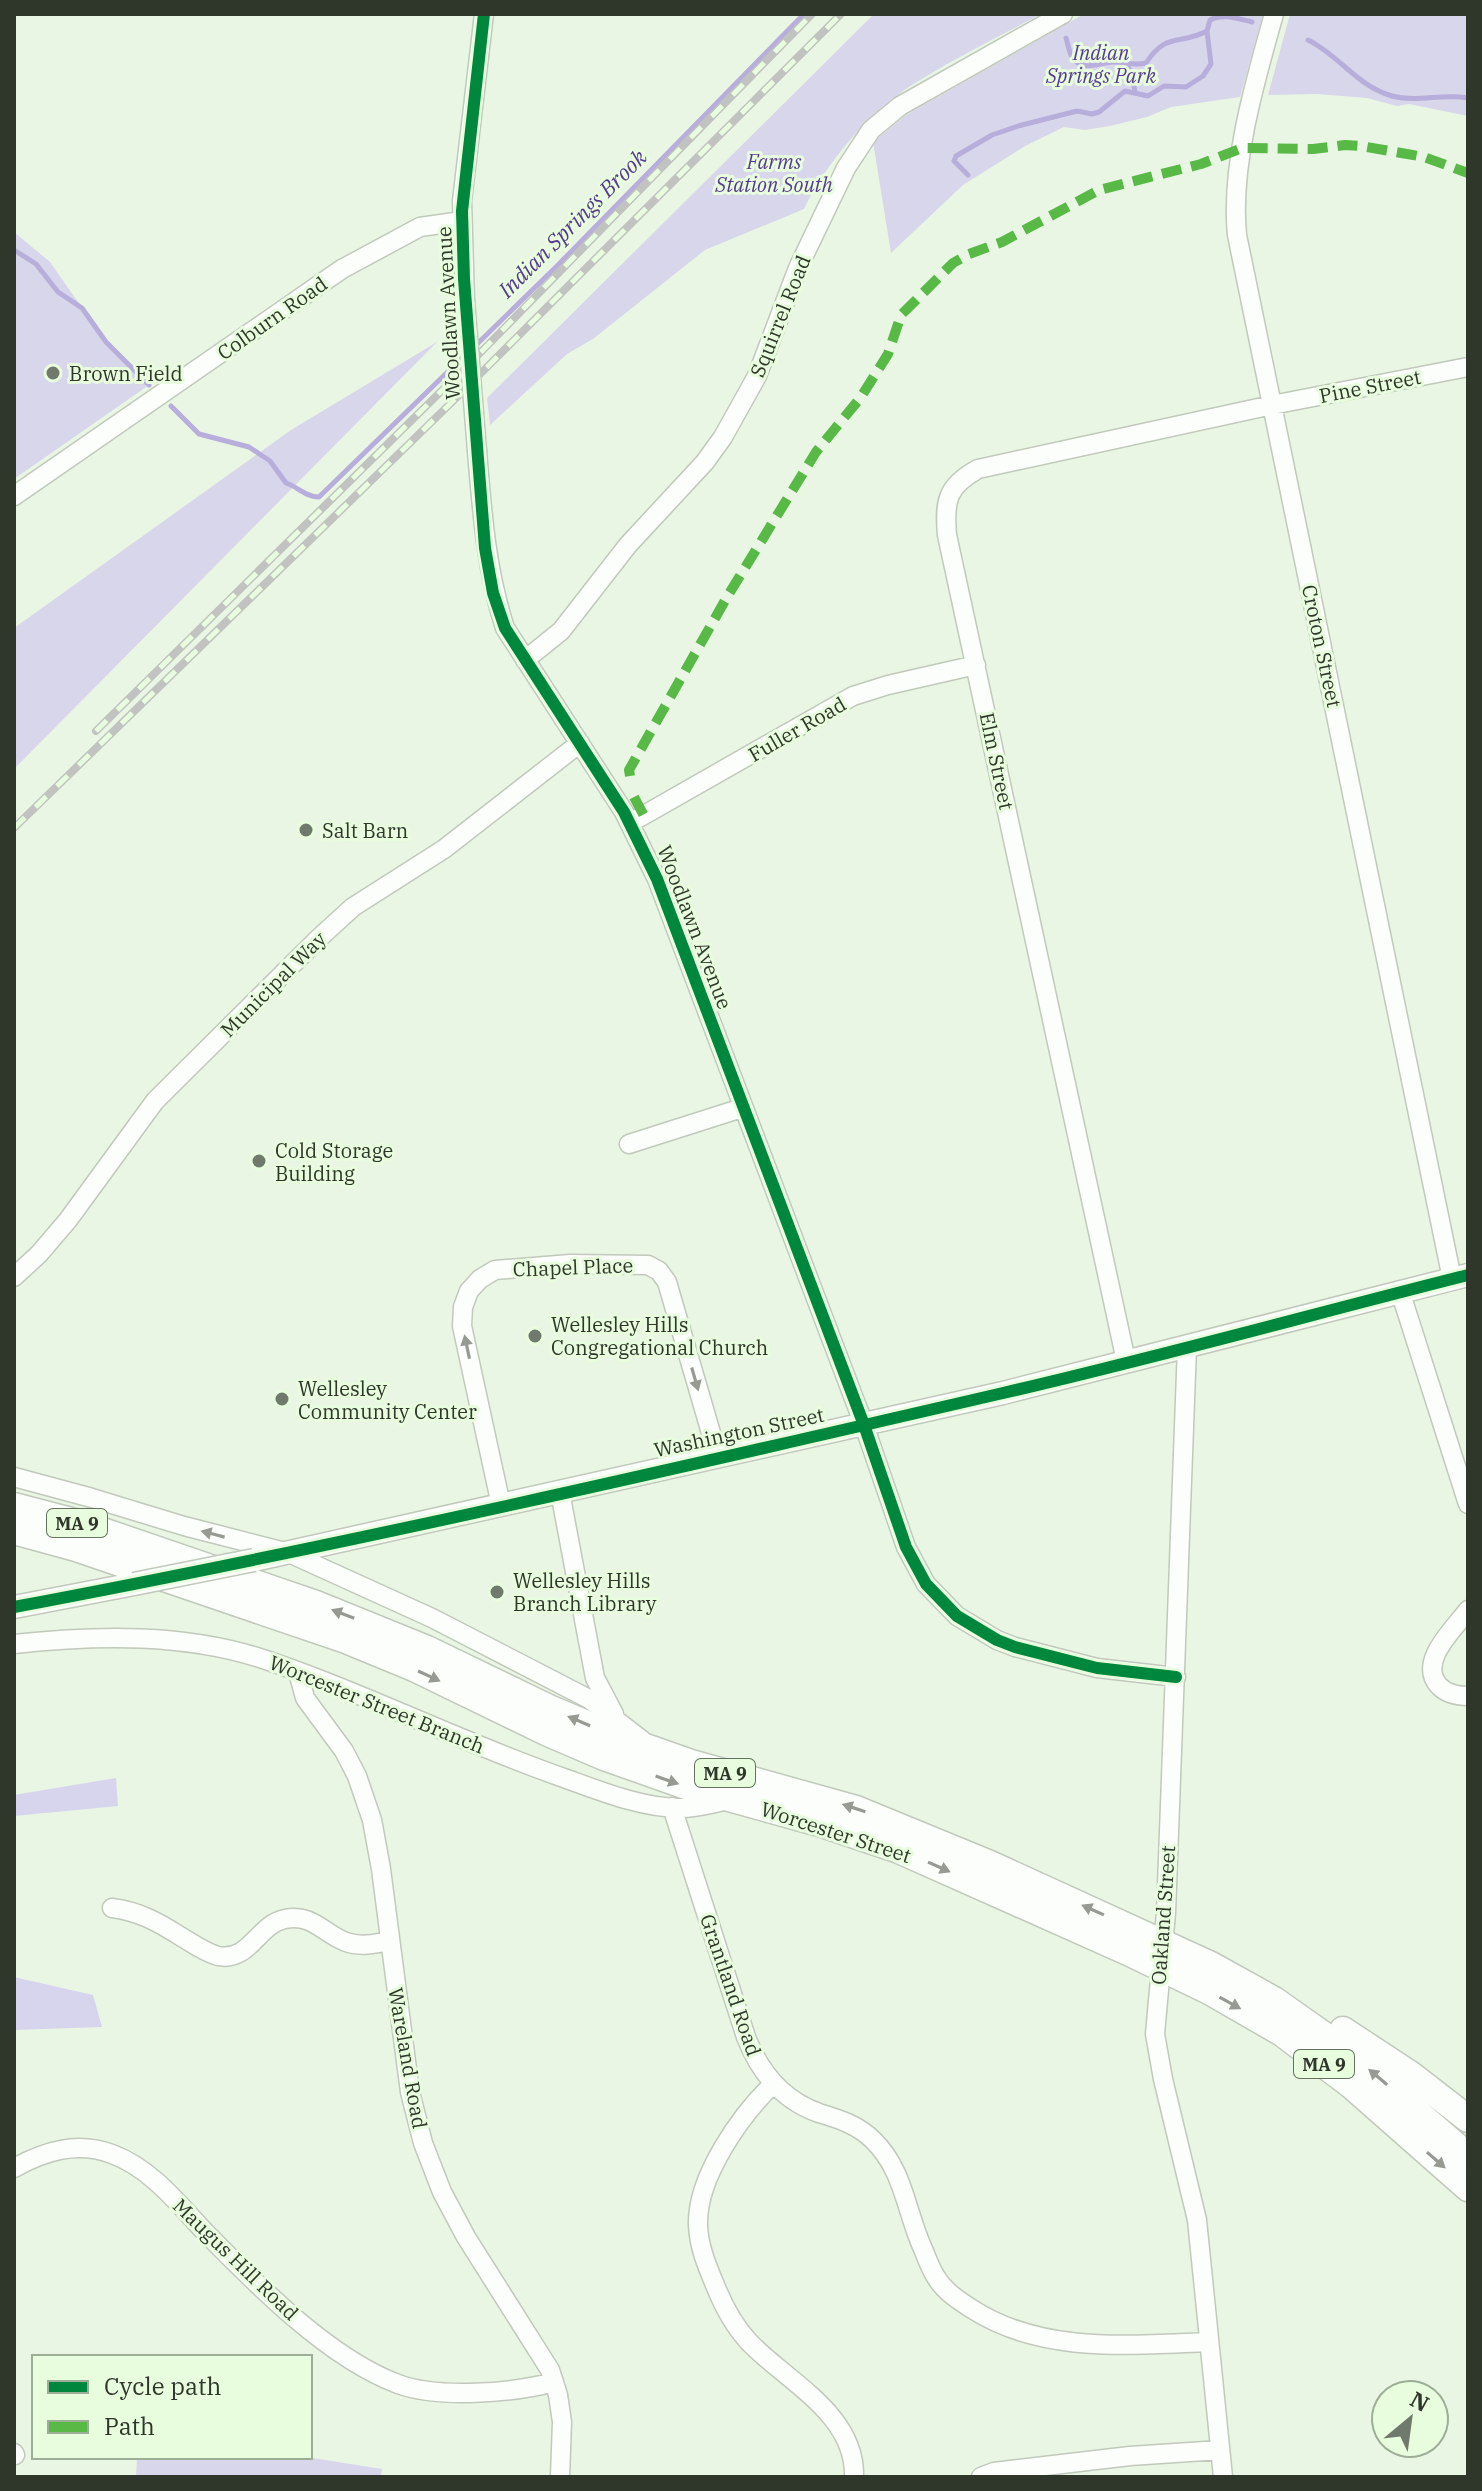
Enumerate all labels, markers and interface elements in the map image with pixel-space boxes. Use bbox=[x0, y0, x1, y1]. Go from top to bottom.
park label: Indian Springs Park bbox=[1045, 39, 1156, 89]
water label: Indian Springs Brook bbox=[491, 142, 653, 304]
park label: Farms Station South bbox=[714, 148, 833, 198]
street label: Woodlawn Avenue bbox=[430, 226, 466, 400]
street label: Squirrel Road bbox=[743, 251, 817, 381]
street label: Colburn Road bbox=[212, 270, 332, 366]
place label: Brown Field bbox=[69, 360, 183, 387]
street label: Pine Street bbox=[1317, 363, 1423, 409]
marker: Brown Field bbox=[44, 364, 62, 382]
street label: Croton Street bbox=[1296, 582, 1348, 710]
street label: Fuller Road bbox=[743, 690, 851, 768]
street label: Elm Street bbox=[974, 710, 1020, 812]
place label: Salt Barn bbox=[322, 817, 409, 844]
marker: Salt Barn bbox=[297, 821, 315, 839]
street label: Woodlawn Avenue bbox=[651, 841, 739, 1013]
street label: Municipal Way bbox=[214, 925, 332, 1043]
place label: Cold Storage Building bbox=[275, 1137, 393, 1187]
marker: Cold Storage Building bbox=[250, 1152, 268, 1170]
street label: Chapel Place bbox=[512, 1251, 634, 1283]
place label: Wellesley Hills Congregational Church bbox=[551, 1311, 768, 1361]
marker: Wellesley Hills Congregational Church bbox=[526, 1327, 544, 1345]
one-way arrow bbox=[460, 1334, 472, 1359]
one-way arrow bbox=[689, 1367, 702, 1391]
place label: Wellesley Community Center bbox=[298, 1375, 477, 1425]
marker: Wellesley Community Center bbox=[273, 1390, 291, 1408]
street label: Washington Street bbox=[651, 1401, 827, 1463]
road number: MA 9 bbox=[47, 1509, 107, 1537]
one-way arrow bbox=[201, 1528, 226, 1540]
place label: Wellesley Hills Branch Library bbox=[513, 1567, 657, 1617]
marker: Wellesley Hills Branch Library bbox=[488, 1583, 506, 1601]
one-way arrow bbox=[331, 1607, 355, 1620]
street label: Worcester Street Branch bbox=[265, 1648, 489, 1760]
one-way arrow bbox=[418, 1669, 441, 1683]
one-way arrow bbox=[568, 1715, 591, 1728]
road number: MA 9 bbox=[695, 1759, 755, 1787]
one-way arrow bbox=[656, 1774, 680, 1786]
street label: Worcester Street bbox=[757, 1795, 915, 1869]
one-way arrow bbox=[841, 1802, 865, 1814]
street label: Oakland Street bbox=[1145, 1844, 1181, 1986]
one-way arrow bbox=[927, 1860, 950, 1874]
one-way arrow bbox=[1081, 1904, 1104, 1917]
street label: Grantland Road bbox=[694, 1911, 768, 2059]
street label: Wareland Road bbox=[382, 1985, 434, 2131]
one-way arrow bbox=[1219, 1996, 1242, 2009]
road number: MA 9 bbox=[1294, 2050, 1354, 2078]
one-way arrow bbox=[1368, 2069, 1388, 2086]
one-way arrow bbox=[1426, 2151, 1446, 2168]
street label: Maugus Hill Road bbox=[167, 2192, 305, 2326]
legend bbox=[32, 2355, 312, 2459]
text: Cycle path bbox=[104, 2370, 221, 2402]
north arrow bbox=[1370, 2379, 1450, 2459]
text: N bbox=[1405, 2384, 1435, 2418]
text: Path bbox=[104, 2410, 155, 2442]

